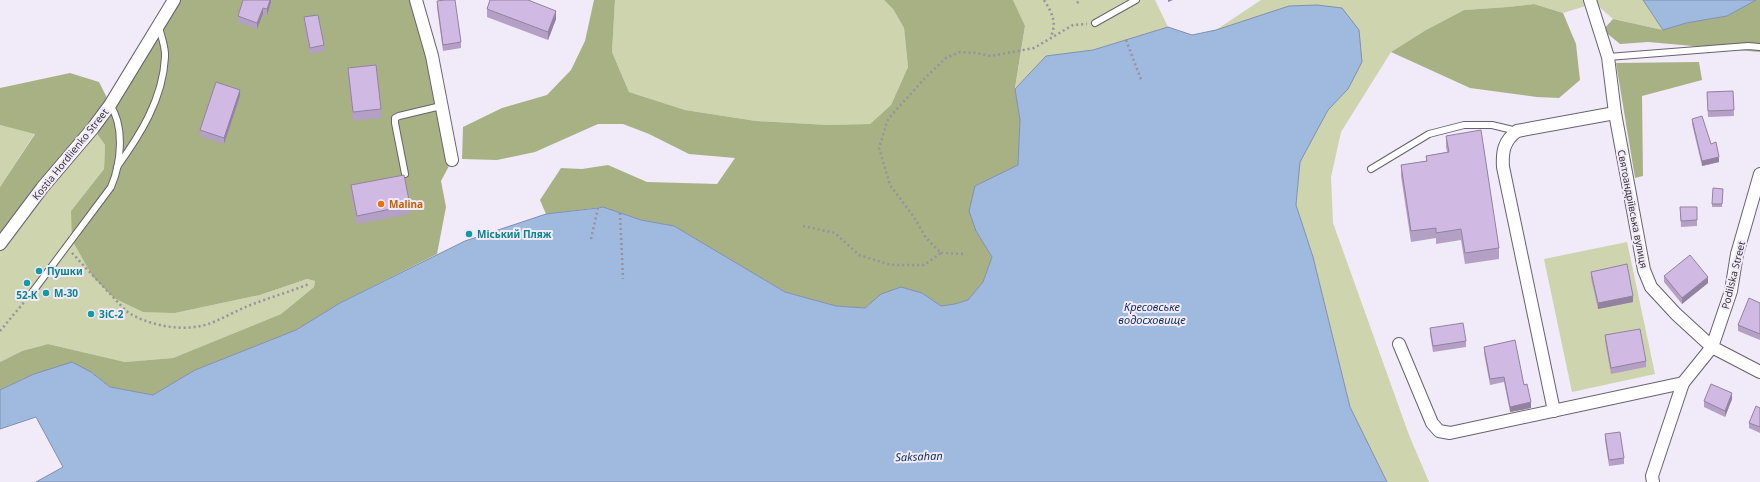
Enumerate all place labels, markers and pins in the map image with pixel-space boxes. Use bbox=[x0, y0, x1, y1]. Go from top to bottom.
place label: Malina bbox=[389, 197, 423, 211]
marker: Malina bbox=[376, 199, 386, 209]
place label: Міський Пляж bbox=[477, 227, 552, 241]
marker: Міський Пляж bbox=[464, 229, 474, 239]
place label: Пушки bbox=[47, 264, 83, 278]
marker: Пушки bbox=[34, 266, 44, 276]
marker: 52-К bbox=[22, 278, 32, 288]
place label: М-30 bbox=[54, 286, 78, 300]
place label: 52-К bbox=[16, 288, 38, 302]
marker: М-30 bbox=[41, 288, 51, 298]
place label: ЗіС-2 bbox=[99, 307, 124, 321]
marker: ЗіС-2 bbox=[86, 309, 96, 319]

